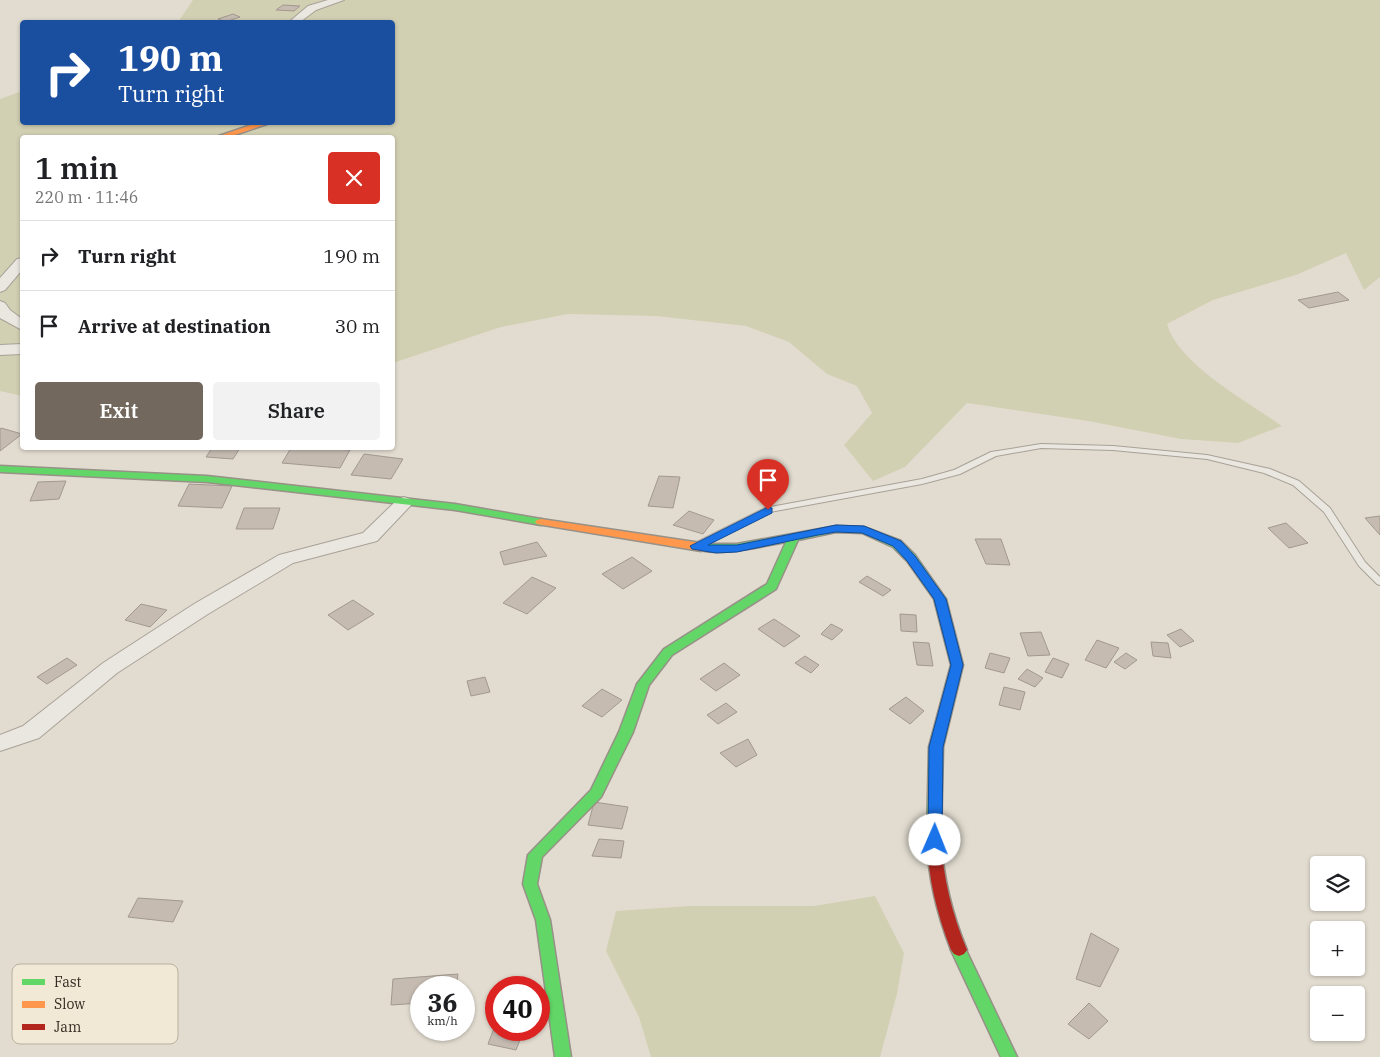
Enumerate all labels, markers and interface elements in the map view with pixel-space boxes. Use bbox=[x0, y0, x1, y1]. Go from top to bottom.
text: 190 m bbox=[118, 35, 223, 81]
icon: right bbox=[35, 40, 100, 105]
text: Turn right bbox=[118, 79, 225, 108]
text: 1 min bbox=[35, 148, 118, 187]
button: close bbox=[328, 152, 380, 204]
text: 220 m · 11:46 bbox=[35, 187, 138, 207]
icon: right bbox=[35, 242, 63, 270]
text: Turn right bbox=[78, 244, 176, 268]
text: 190 m bbox=[323, 244, 380, 268]
icon: arrive bbox=[35, 312, 63, 340]
text: Arrive at destination bbox=[78, 314, 271, 338]
text: 30 m bbox=[335, 314, 380, 338]
button: Exit bbox=[35, 382, 203, 440]
button: Share bbox=[213, 382, 380, 440]
pin bbox=[747, 459, 789, 510]
icon: arrive bbox=[754, 466, 782, 494]
position arrow bbox=[908, 813, 960, 865]
map controls bbox=[1310, 856, 1365, 1041]
button: layers bbox=[1310, 856, 1365, 911]
button: + bbox=[1310, 921, 1365, 976]
legend bbox=[12, 964, 178, 1044]
text: Fast bbox=[54, 973, 82, 991]
speed limit sign: 40 bbox=[485, 976, 550, 1041]
text: 36 bbox=[427, 986, 458, 1019]
button: − bbox=[1310, 986, 1365, 1041]
text: Slow bbox=[54, 995, 85, 1013]
text: km/h bbox=[427, 1013, 458, 1028]
text: Jam bbox=[54, 1018, 81, 1036]

